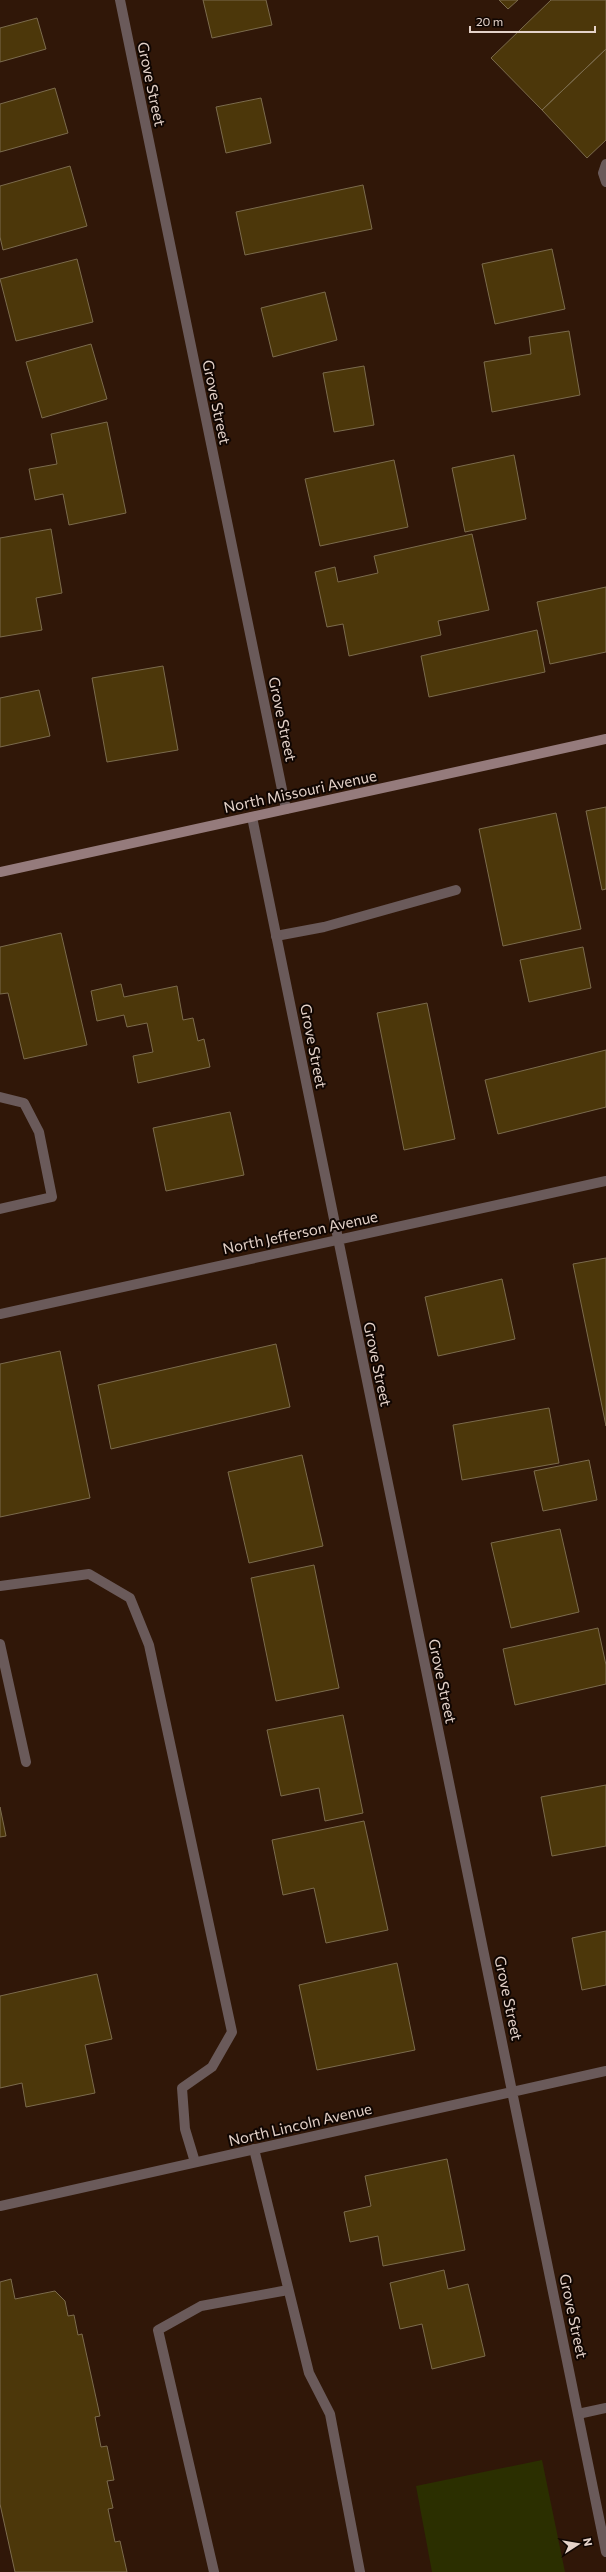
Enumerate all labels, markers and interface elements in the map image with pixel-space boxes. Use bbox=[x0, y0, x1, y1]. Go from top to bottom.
scale bar bbox=[470, 8, 595, 34]
text: 20 m bbox=[476, 14, 503, 28]
street label: Grove Street bbox=[134, 40, 170, 128]
street label: Grove Street bbox=[199, 358, 235, 446]
street label: Grove Street bbox=[265, 675, 301, 763]
street label: North Missouri Avenue bbox=[222, 766, 378, 816]
street label: Grove Street bbox=[297, 1002, 331, 1090]
street label: North Jefferson Avenue bbox=[221, 1207, 379, 1257]
street label: Grove Street bbox=[360, 1320, 396, 1408]
street label: Grove Street bbox=[425, 1637, 461, 1725]
street label: Grove Street bbox=[491, 1954, 527, 2042]
street label: North Lincoln Avenue bbox=[227, 2099, 374, 2149]
street label: Grove Street bbox=[556, 2272, 592, 2360]
north arrow bbox=[558, 2524, 598, 2564]
text: N bbox=[581, 2536, 595, 2547]

